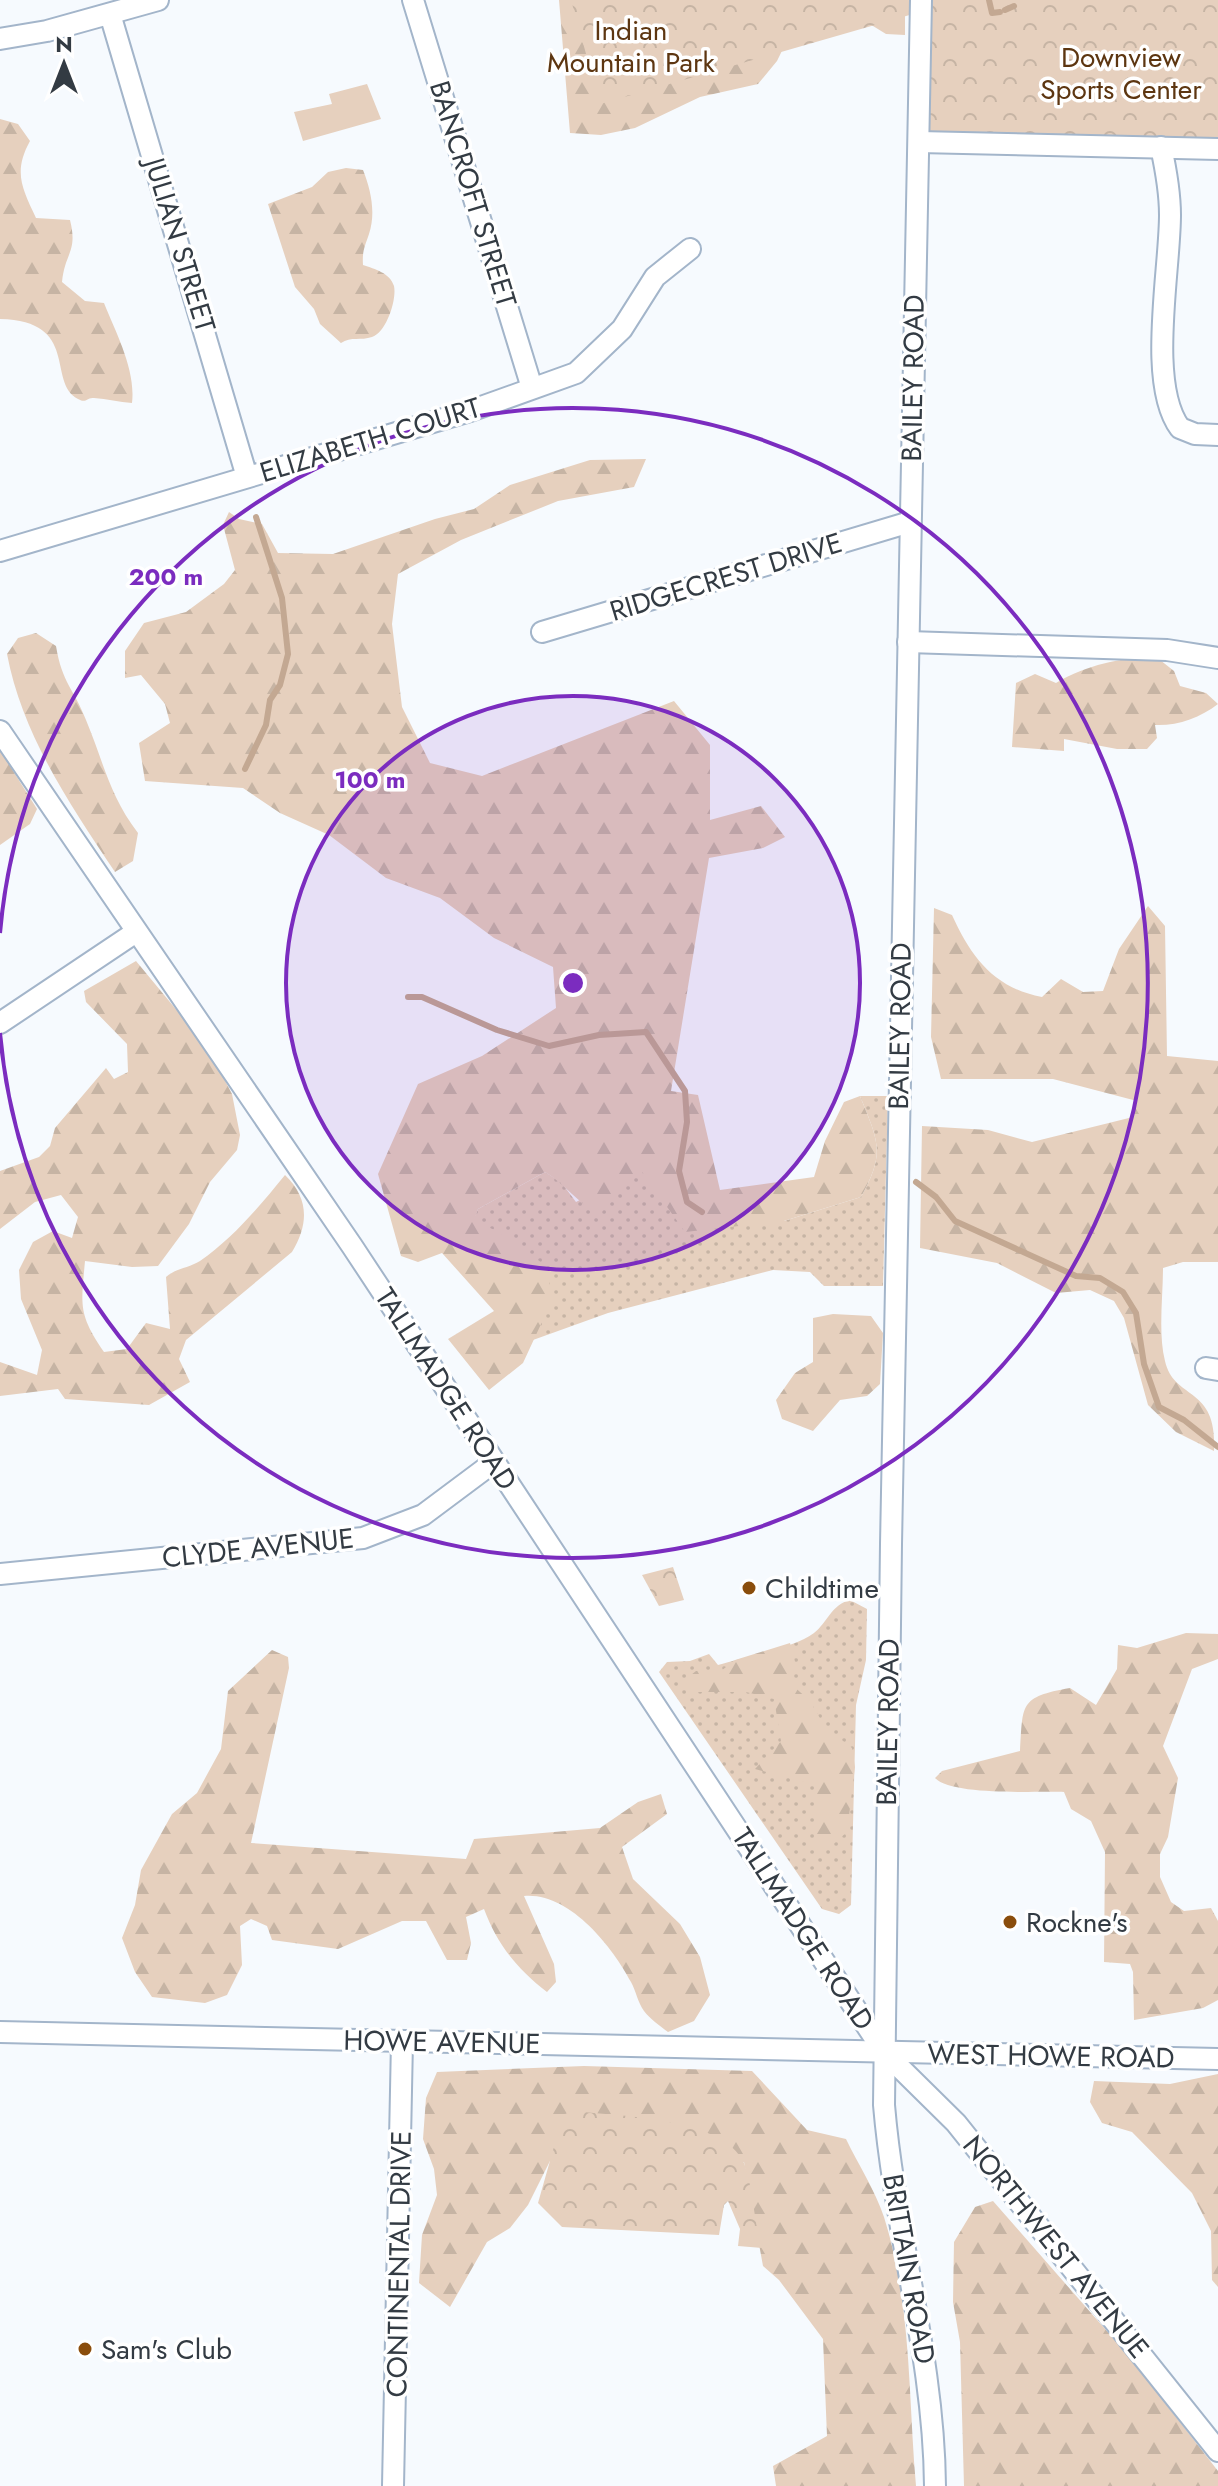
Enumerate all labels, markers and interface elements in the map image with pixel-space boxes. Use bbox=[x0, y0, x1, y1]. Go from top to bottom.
park label: Indian Mountain Park bbox=[547, 10, 716, 83]
north arrow bbox=[24, 24, 104, 104]
text: N bbox=[55, 28, 73, 60]
park label: Downview Sports Center bbox=[1040, 37, 1202, 110]
street label: BANCROFT STREET bbox=[419, 76, 527, 312]
street label: JULIAN STREET bbox=[133, 149, 226, 337]
street label: BAILEY ROAD bbox=[891, 294, 935, 462]
street label: ELIZABETH COURT bbox=[255, 387, 485, 493]
street label: RIDGECREST DRIVE bbox=[605, 522, 847, 632]
text: 200 m bbox=[129, 559, 203, 594]
text: 100 m bbox=[335, 762, 405, 797]
street label: BAILEY ROAD bbox=[878, 942, 922, 1110]
centre of rings bbox=[559, 969, 587, 997]
street label: TALLMADGE ROAD bbox=[365, 1280, 527, 1498]
street label: CLYDE AVENUE bbox=[160, 1518, 356, 1578]
place label: Childtime bbox=[765, 1568, 879, 1609]
marker: Childtime bbox=[740, 1579, 758, 1597]
street label: BAILEY ROAD bbox=[866, 1638, 910, 1806]
street label: TALLMADGE ROAD bbox=[722, 1820, 884, 2038]
place label: Rockne's bbox=[1026, 1902, 1127, 1943]
marker: Rockne's bbox=[1001, 1913, 1019, 1931]
street label: HOWE AVENUE bbox=[343, 2020, 541, 2064]
street label: WEST HOWE ROAD bbox=[927, 2033, 1175, 2079]
street label: NORTHWEST AVENUE bbox=[953, 2127, 1159, 2367]
street label: CONTINENTAL DRIVE bbox=[376, 2130, 422, 2398]
street label: BRITTAIN ROAD bbox=[872, 2171, 946, 2367]
place label: Sam's Club bbox=[101, 2329, 232, 2370]
marker: Sam's Club bbox=[76, 2340, 94, 2358]

